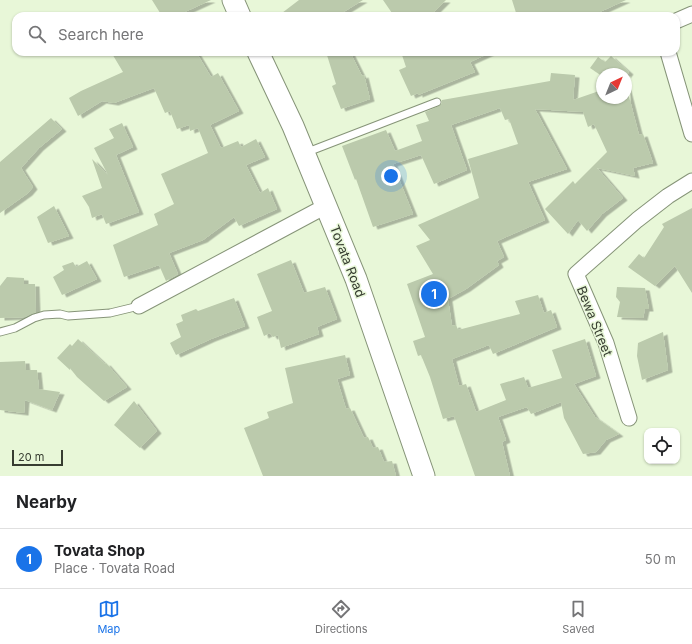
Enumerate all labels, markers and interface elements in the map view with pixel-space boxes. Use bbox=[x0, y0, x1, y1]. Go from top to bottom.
search box bbox=[12, 12, 680, 56]
icon: search bbox=[26, 23, 48, 45]
text: Search here bbox=[58, 25, 144, 44]
north arrow bbox=[596, 68, 632, 104]
your location bbox=[381, 166, 401, 186]
street label: Tovata Road bbox=[327, 223, 369, 299]
pin: 1 bbox=[421, 279, 447, 309]
street label: Bewa Street bbox=[574, 284, 616, 358]
map controls bbox=[644, 428, 680, 464]
button: locate bbox=[644, 428, 680, 464]
scale bar bbox=[12, 448, 63, 467]
text: 20 m bbox=[18, 450, 44, 464]
text: Nearby bbox=[16, 492, 77, 512]
text: Tovata Shop bbox=[54, 541, 145, 560]
text: 1 bbox=[26, 551, 32, 567]
text: 50 m bbox=[645, 551, 676, 567]
text: Place · Tovata Road bbox=[54, 560, 175, 576]
tab: Map bbox=[97, 598, 120, 636]
tab: Directions bbox=[315, 598, 368, 636]
tab: Saved bbox=[562, 598, 595, 636]

